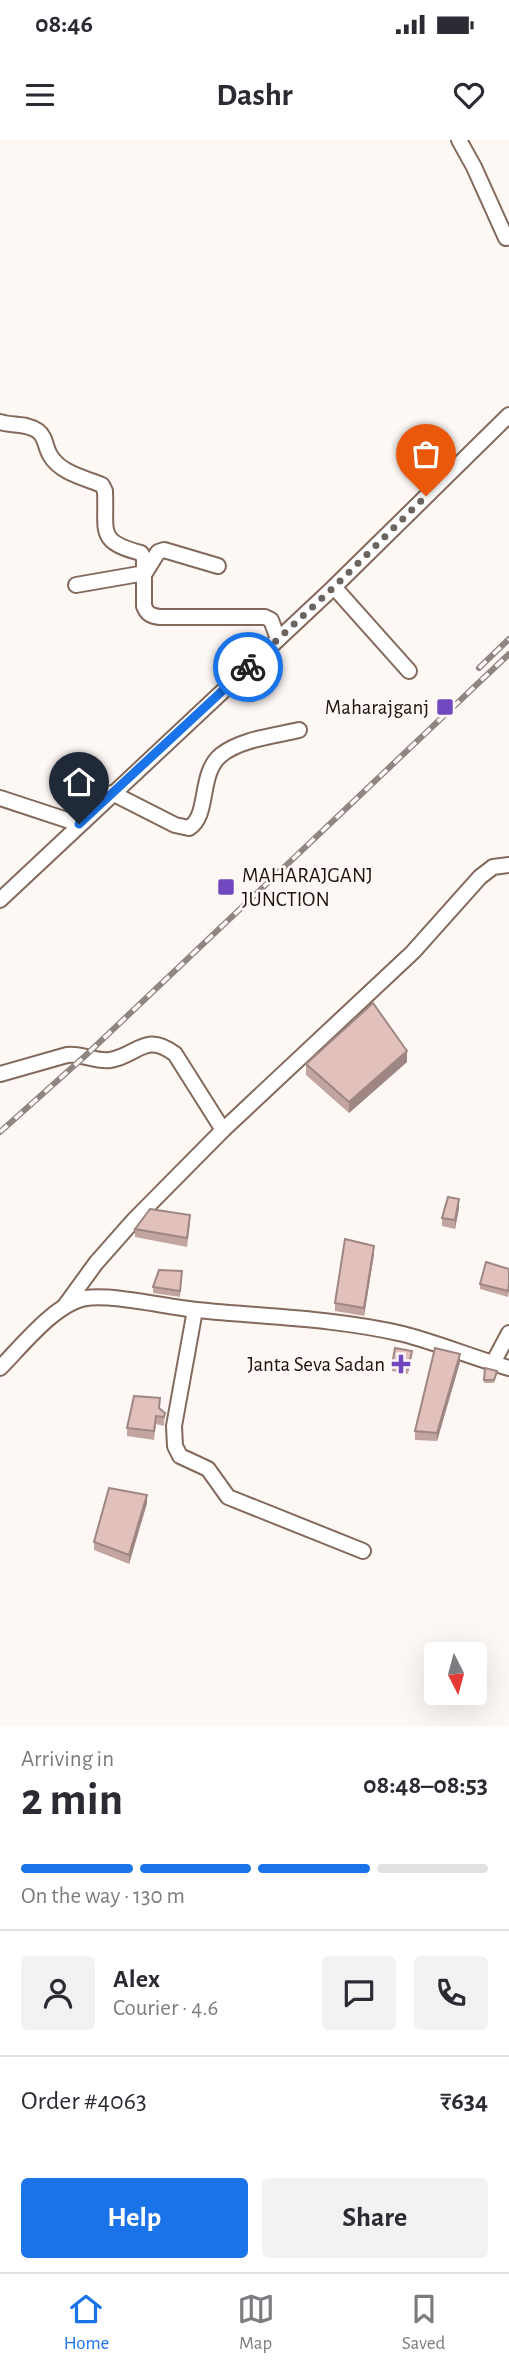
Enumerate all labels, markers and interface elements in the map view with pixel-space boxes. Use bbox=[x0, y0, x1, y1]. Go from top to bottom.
text: 08:46 bbox=[35, 11, 93, 37]
icon: menu bbox=[21, 76, 59, 114]
icon: heart bbox=[450, 76, 488, 114]
text: Dashr bbox=[216, 79, 293, 111]
pin bbox=[396, 424, 456, 496]
icon: bag bbox=[407, 435, 445, 473]
courier bbox=[213, 632, 283, 702]
icon: bike bbox=[229, 648, 267, 686]
place label: Maharajganj bbox=[325, 697, 429, 718]
marker: Maharajganj bbox=[435, 697, 455, 717]
pin bbox=[49, 752, 109, 824]
icon: home bbox=[60, 763, 98, 801]
place label: MAHARAJGANJ JUNCTION bbox=[242, 865, 373, 910]
marker: MAHARAJGANJ JUNCTION bbox=[216, 877, 236, 897]
place label: Janta Seva Sadan bbox=[247, 1354, 385, 1375]
marker: Janta Seva Sadan bbox=[391, 1354, 411, 1374]
north arrow bbox=[424, 1642, 486, 1704]
map controls bbox=[424, 1642, 487, 1705]
text: Arriving in bbox=[21, 1748, 114, 1771]
text: 08:48–08:53 bbox=[363, 1772, 488, 1798]
text: 2 min bbox=[21, 1777, 123, 1823]
text: On the way · 130 m bbox=[21, 1885, 185, 1908]
button: person bbox=[21, 1956, 95, 2030]
button: chat bbox=[322, 1956, 396, 2030]
button: phone bbox=[414, 1956, 488, 2030]
text: Alex bbox=[113, 1966, 160, 1992]
text: Courier · 4.6 bbox=[113, 1997, 218, 2020]
text: Order #4063 bbox=[21, 2088, 147, 2114]
text: ₹634 bbox=[440, 2088, 488, 2114]
button: Help bbox=[21, 2178, 248, 2258]
button: Share bbox=[262, 2178, 488, 2258]
tab: Home bbox=[64, 2290, 109, 2355]
tab: Map bbox=[237, 2290, 275, 2355]
tab: Saved bbox=[402, 2290, 445, 2355]

